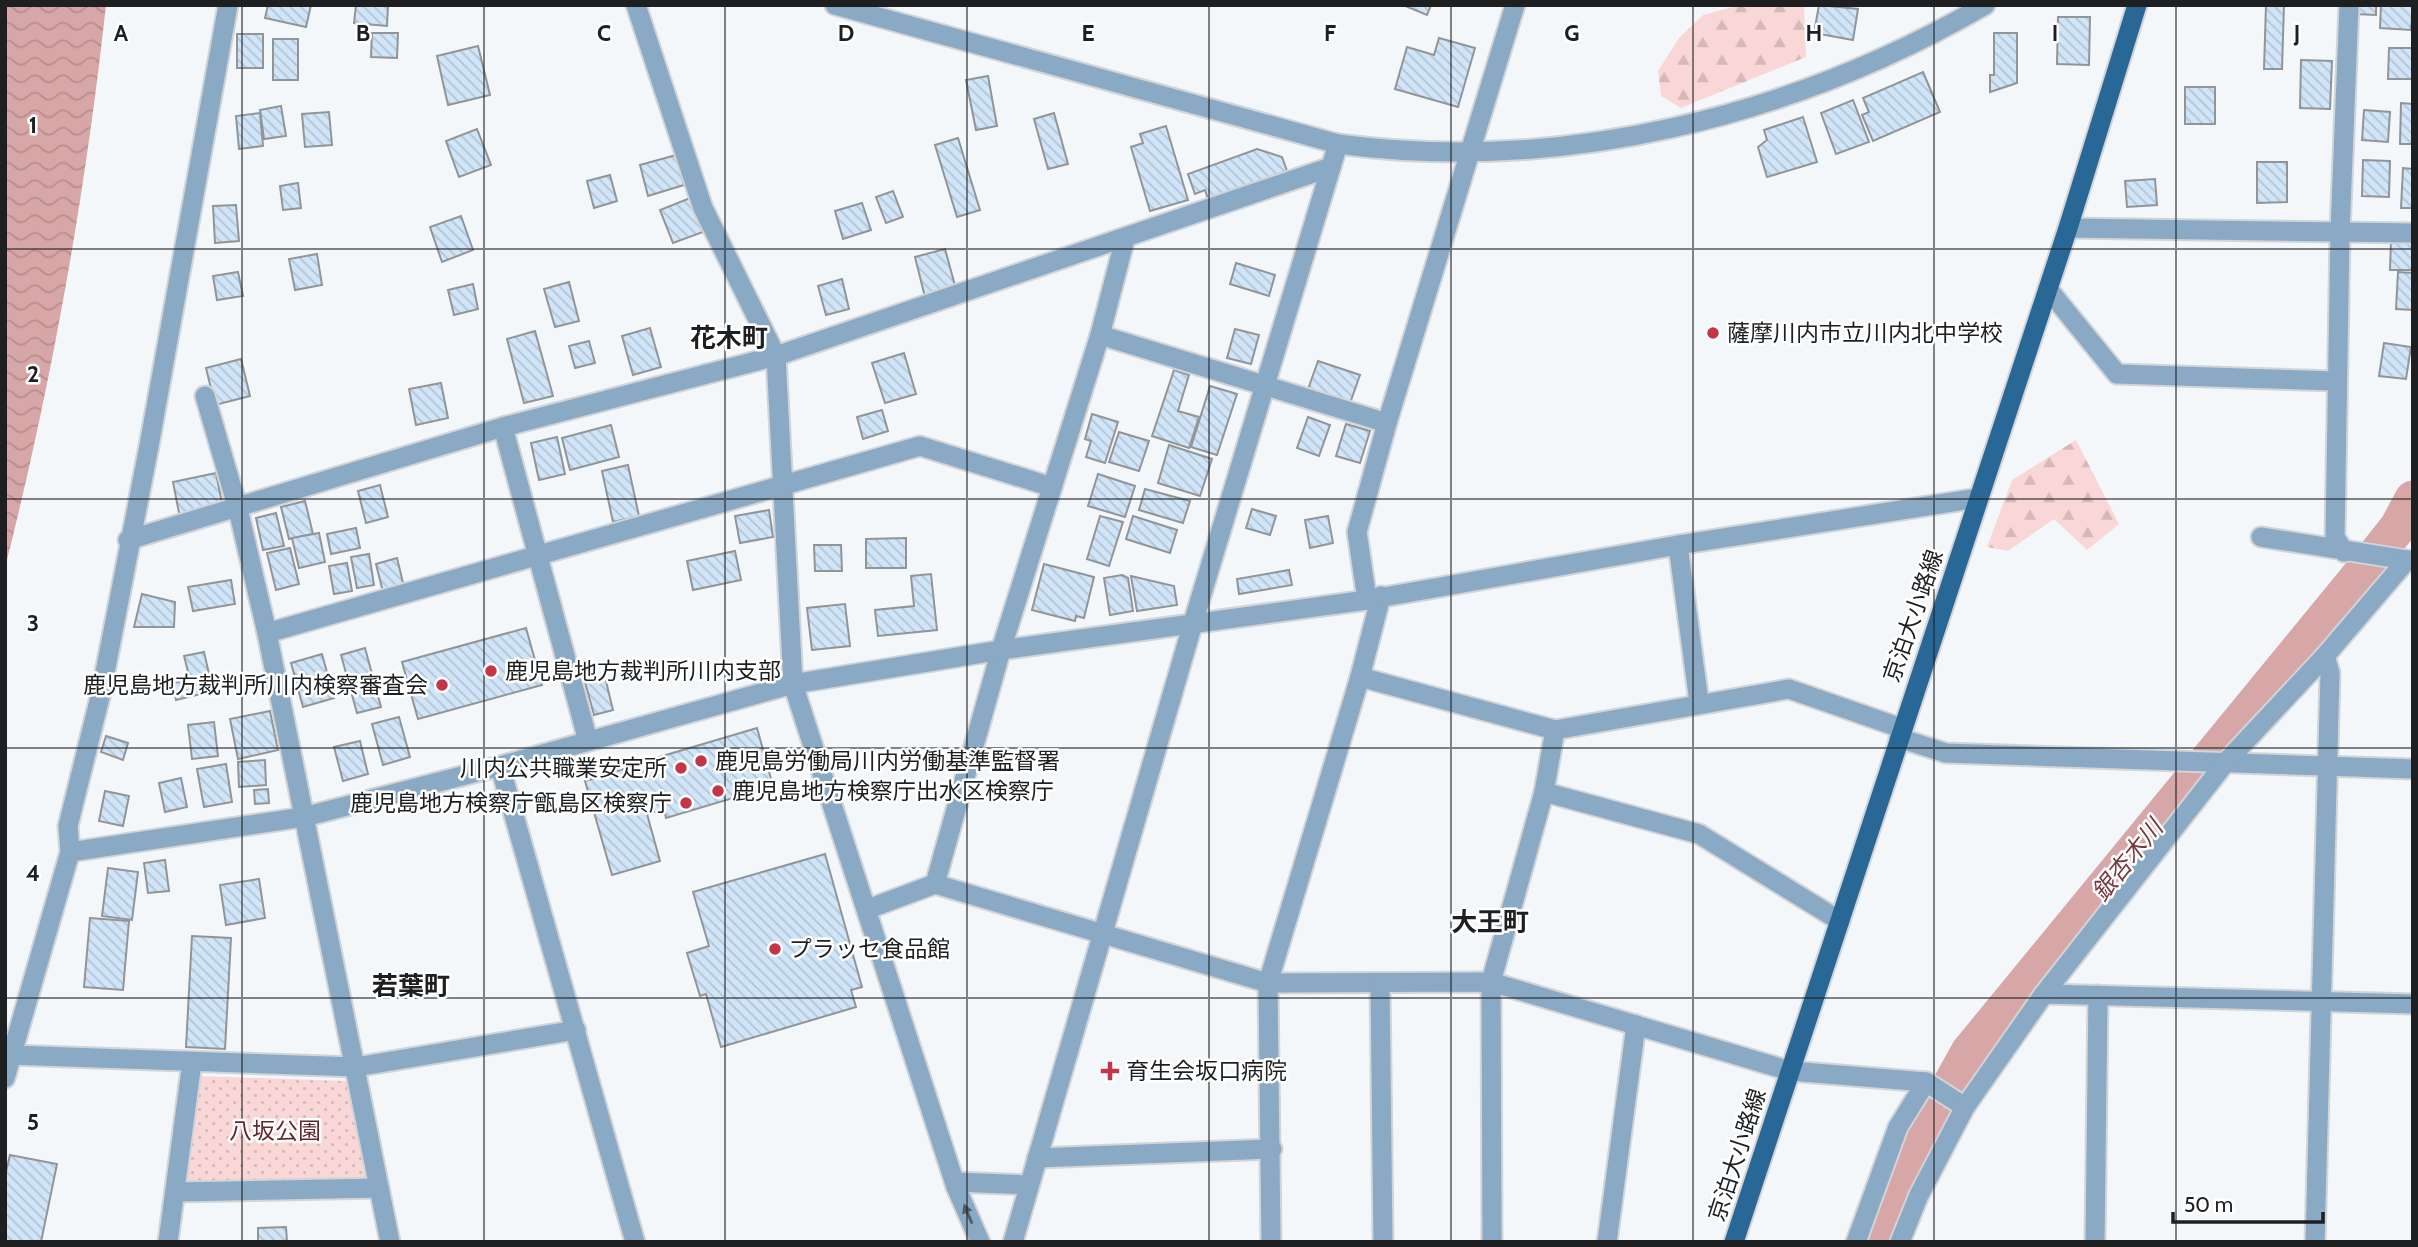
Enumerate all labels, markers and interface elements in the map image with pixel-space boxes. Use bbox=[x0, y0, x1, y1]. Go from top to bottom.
text: A bbox=[114, 19, 129, 47]
text: B bbox=[356, 19, 370, 47]
text: C bbox=[597, 19, 611, 47]
text: D bbox=[838, 19, 854, 47]
text: E bbox=[1081, 19, 1095, 47]
text: F bbox=[1324, 19, 1336, 47]
text: G bbox=[1564, 19, 1580, 47]
text: H bbox=[1806, 19, 1822, 47]
text: I bbox=[2052, 19, 2058, 47]
text: J bbox=[2293, 19, 2300, 47]
text: 1 bbox=[29, 111, 37, 139]
place label: 薩摩川内市立川内北中学校 bbox=[1727, 319, 2003, 347]
district label: 花木町 bbox=[690, 322, 768, 354]
marker: 薩摩川内市立川内北中学校 bbox=[1705, 325, 1721, 341]
text: 2 bbox=[27, 360, 39, 388]
street label: 京泊大小路線 bbox=[1877, 546, 1949, 686]
text: 3 bbox=[27, 609, 39, 637]
place label: 鹿児島地方裁判所川内支部 bbox=[505, 657, 781, 685]
marker: 鹿児島地方裁判所川内支部 bbox=[483, 663, 499, 679]
place label: 鹿児島地方裁判所川内検察審査会 bbox=[83, 671, 428, 699]
marker: 鹿児島地方裁判所川内検察審査会 bbox=[434, 677, 450, 693]
place label: 鹿児島労働局川内労働基準監督署 bbox=[715, 747, 1060, 775]
marker: 鹿児島労働局川内労働基準監督署 bbox=[693, 753, 709, 769]
place label: 川内公共職業安定所 bbox=[460, 754, 667, 782]
marker: 川内公共職業安定所 bbox=[673, 760, 689, 776]
place label: 鹿児島地方検察庁出水区検察庁 bbox=[732, 777, 1054, 805]
marker: 鹿児島地方検察庁出水区検察庁 bbox=[710, 783, 726, 799]
place label: 鹿児島地方検察庁甑島区検察庁 bbox=[350, 789, 672, 817]
marker: 鹿児島地方検察庁甑島区検察庁 bbox=[678, 795, 694, 811]
water label: 銀杏木川 bbox=[2086, 811, 2170, 906]
text: 4 bbox=[26, 859, 40, 887]
district label: 大王町 bbox=[1451, 906, 1529, 938]
place label: プラッセ食品館 bbox=[789, 935, 950, 963]
marker: プラッセ食品館 bbox=[767, 941, 783, 957]
district label: 若葉町 bbox=[372, 970, 450, 1002]
place label: 育生会坂口病院 bbox=[1126, 1057, 1287, 1085]
marker: 育生会坂口病院 bbox=[1100, 1061, 1120, 1081]
street label: 京泊大小路線 bbox=[1702, 1085, 1772, 1225]
text: 5 bbox=[27, 1108, 39, 1136]
park label: 八坂公園 bbox=[229, 1117, 321, 1145]
scale bar bbox=[2173, 1180, 2324, 1224]
text: 50 m bbox=[2184, 1192, 2233, 1217]
one-way arrow bbox=[962, 1204, 974, 1224]

